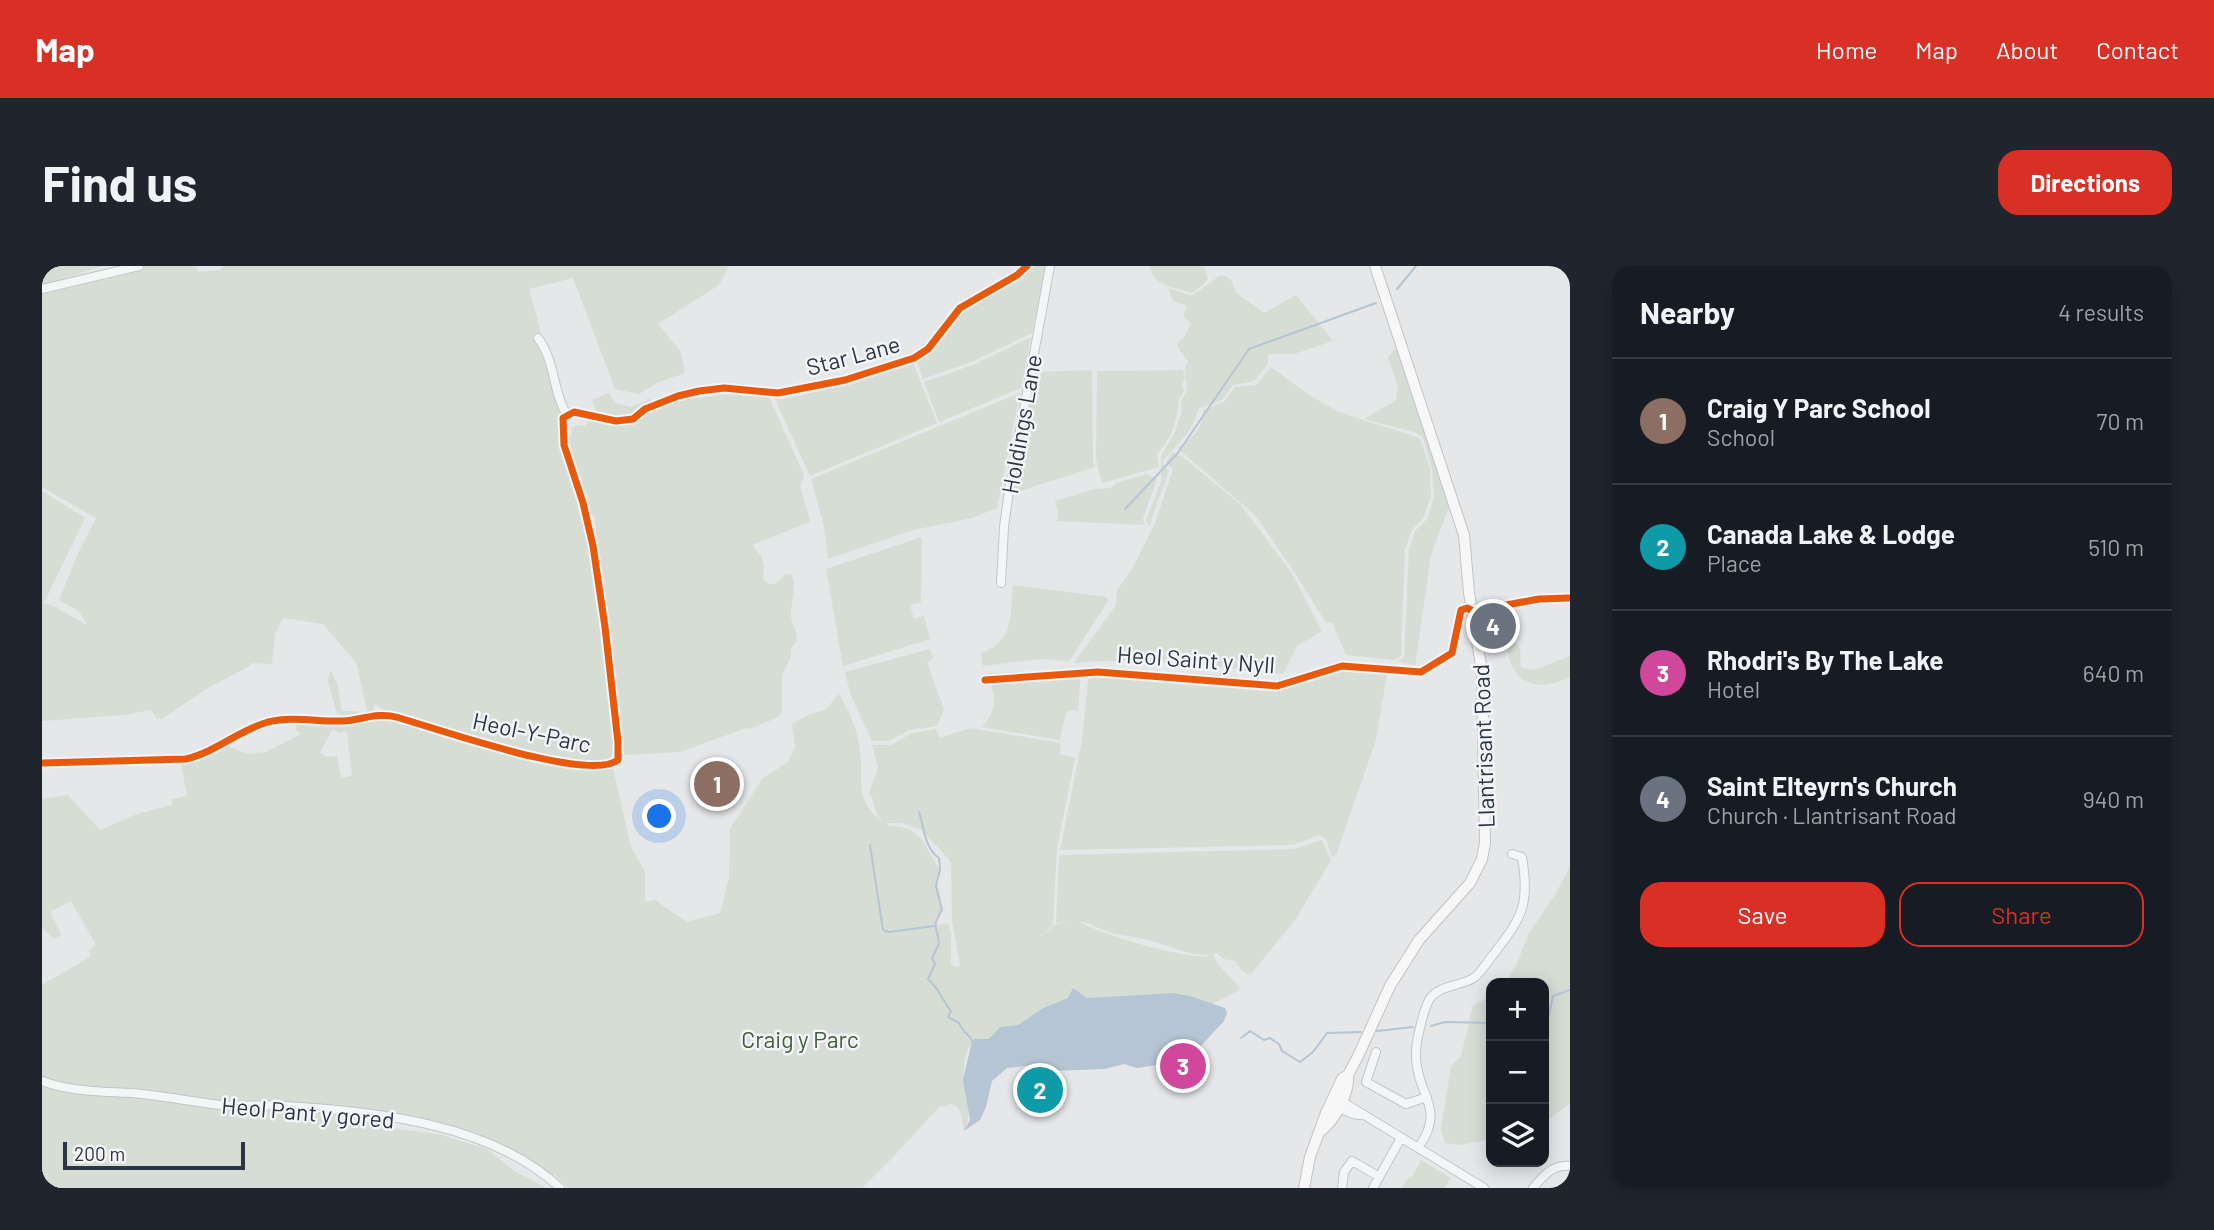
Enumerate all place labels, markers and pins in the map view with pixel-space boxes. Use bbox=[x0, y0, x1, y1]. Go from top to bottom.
pin: 4 bbox=[1470, 600, 1516, 652]
pin: 1 bbox=[694, 758, 740, 810]
pin: 3 bbox=[1160, 1040, 1206, 1092]
pin: 2 bbox=[1017, 1064, 1063, 1116]

